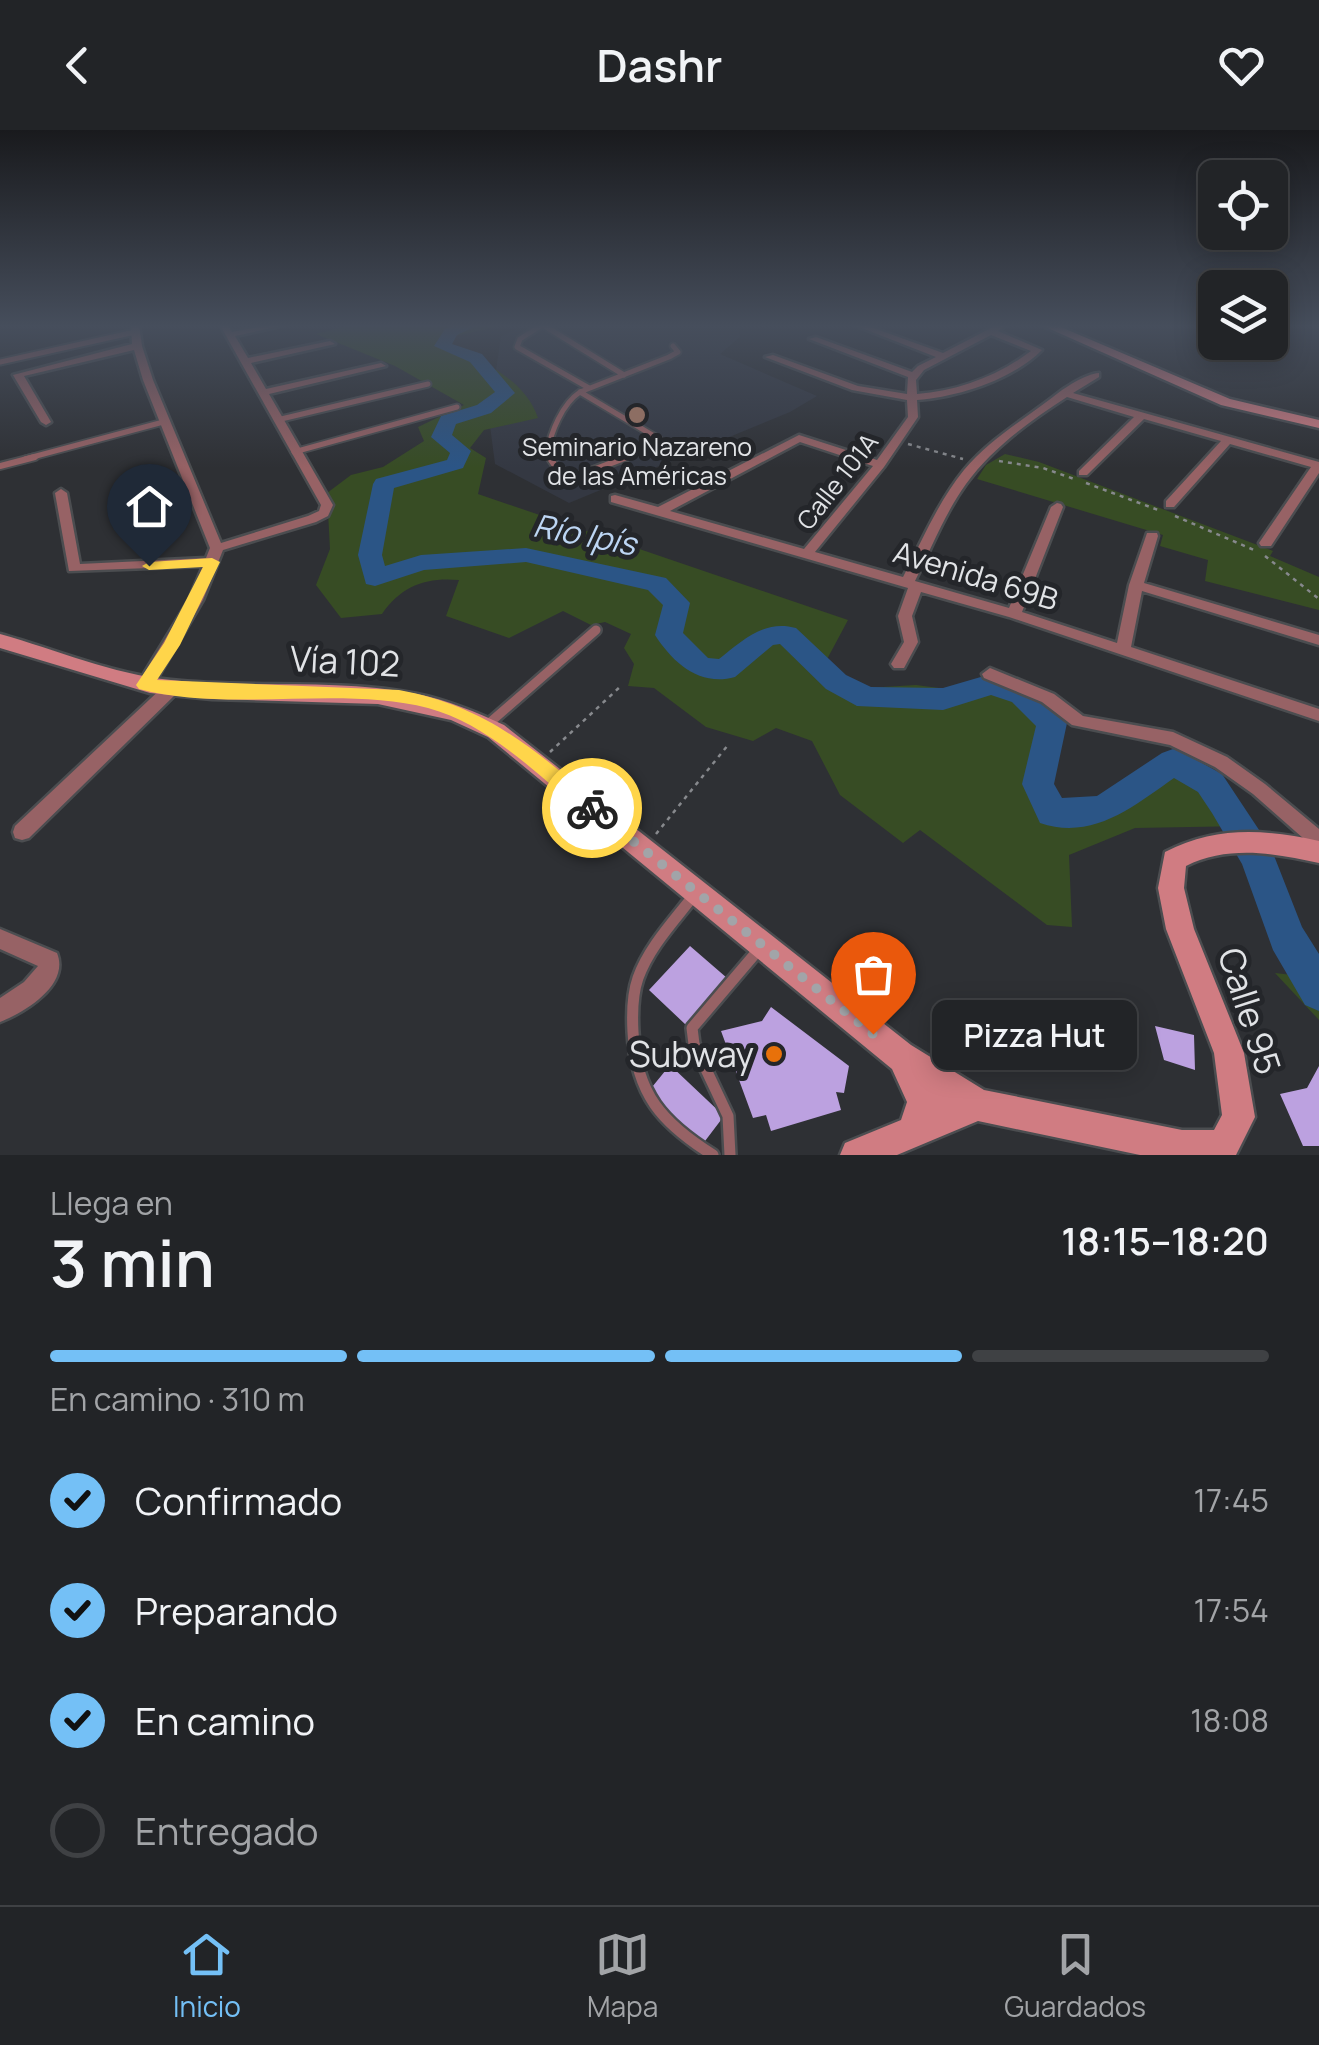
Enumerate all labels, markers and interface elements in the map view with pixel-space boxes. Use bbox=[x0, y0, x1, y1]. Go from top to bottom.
text: Dashr bbox=[597, 34, 722, 96]
icon: back bbox=[50, 38, 105, 93]
icon: heart bbox=[1214, 38, 1269, 93]
map controls bbox=[1198, 160, 1288, 360]
button: locate bbox=[1198, 160, 1288, 250]
button: layers bbox=[1198, 270, 1288, 360]
marker: Seminario Nazareno de las Américas bbox=[626, 404, 648, 426]
street label: Calle 101A bbox=[788, 425, 886, 537]
place label: Seminario Nazareno de las Américas bbox=[522, 429, 752, 493]
pin bbox=[107, 464, 192, 567]
icon: home bbox=[122, 479, 177, 534]
water label: Río Ipís bbox=[530, 503, 642, 566]
street label: Avenida 69B bbox=[889, 531, 1063, 619]
street label: Vía 102 bbox=[289, 634, 401, 688]
courier bbox=[542, 758, 642, 858]
icon: bike bbox=[565, 781, 620, 836]
pin bbox=[831, 932, 916, 1035]
street label: Calle 95 bbox=[1207, 942, 1293, 1080]
icon: bag bbox=[846, 947, 901, 1002]
callout: Pizza Hut bbox=[933, 999, 1138, 1069]
text: Pizza Hut bbox=[963, 1013, 1106, 1057]
place label: Subway bbox=[629, 1030, 754, 1078]
marker: Subway bbox=[763, 1043, 785, 1065]
text: Llega en bbox=[50, 1181, 173, 1225]
text: 18:15–18:20 bbox=[1061, 1214, 1269, 1266]
text: 3 min bbox=[50, 1218, 215, 1307]
text: En camino · 310 m bbox=[50, 1377, 305, 1421]
icon: check bbox=[50, 1473, 105, 1528]
text: Confirmado bbox=[135, 1474, 342, 1526]
text: 17:45 bbox=[1194, 1478, 1269, 1522]
icon: check bbox=[50, 1583, 105, 1638]
text: Preparando bbox=[135, 1584, 338, 1636]
text: 17:54 bbox=[1194, 1588, 1269, 1632]
icon: check bbox=[50, 1693, 105, 1748]
text: En camino bbox=[135, 1694, 315, 1746]
text: 18:08 bbox=[1190, 1698, 1269, 1742]
text: Entregado bbox=[135, 1804, 319, 1856]
tab: Inicio bbox=[173, 1927, 241, 2025]
tab: Mapa bbox=[587, 1927, 658, 2025]
tab: Guardados bbox=[1004, 1927, 1146, 2025]

